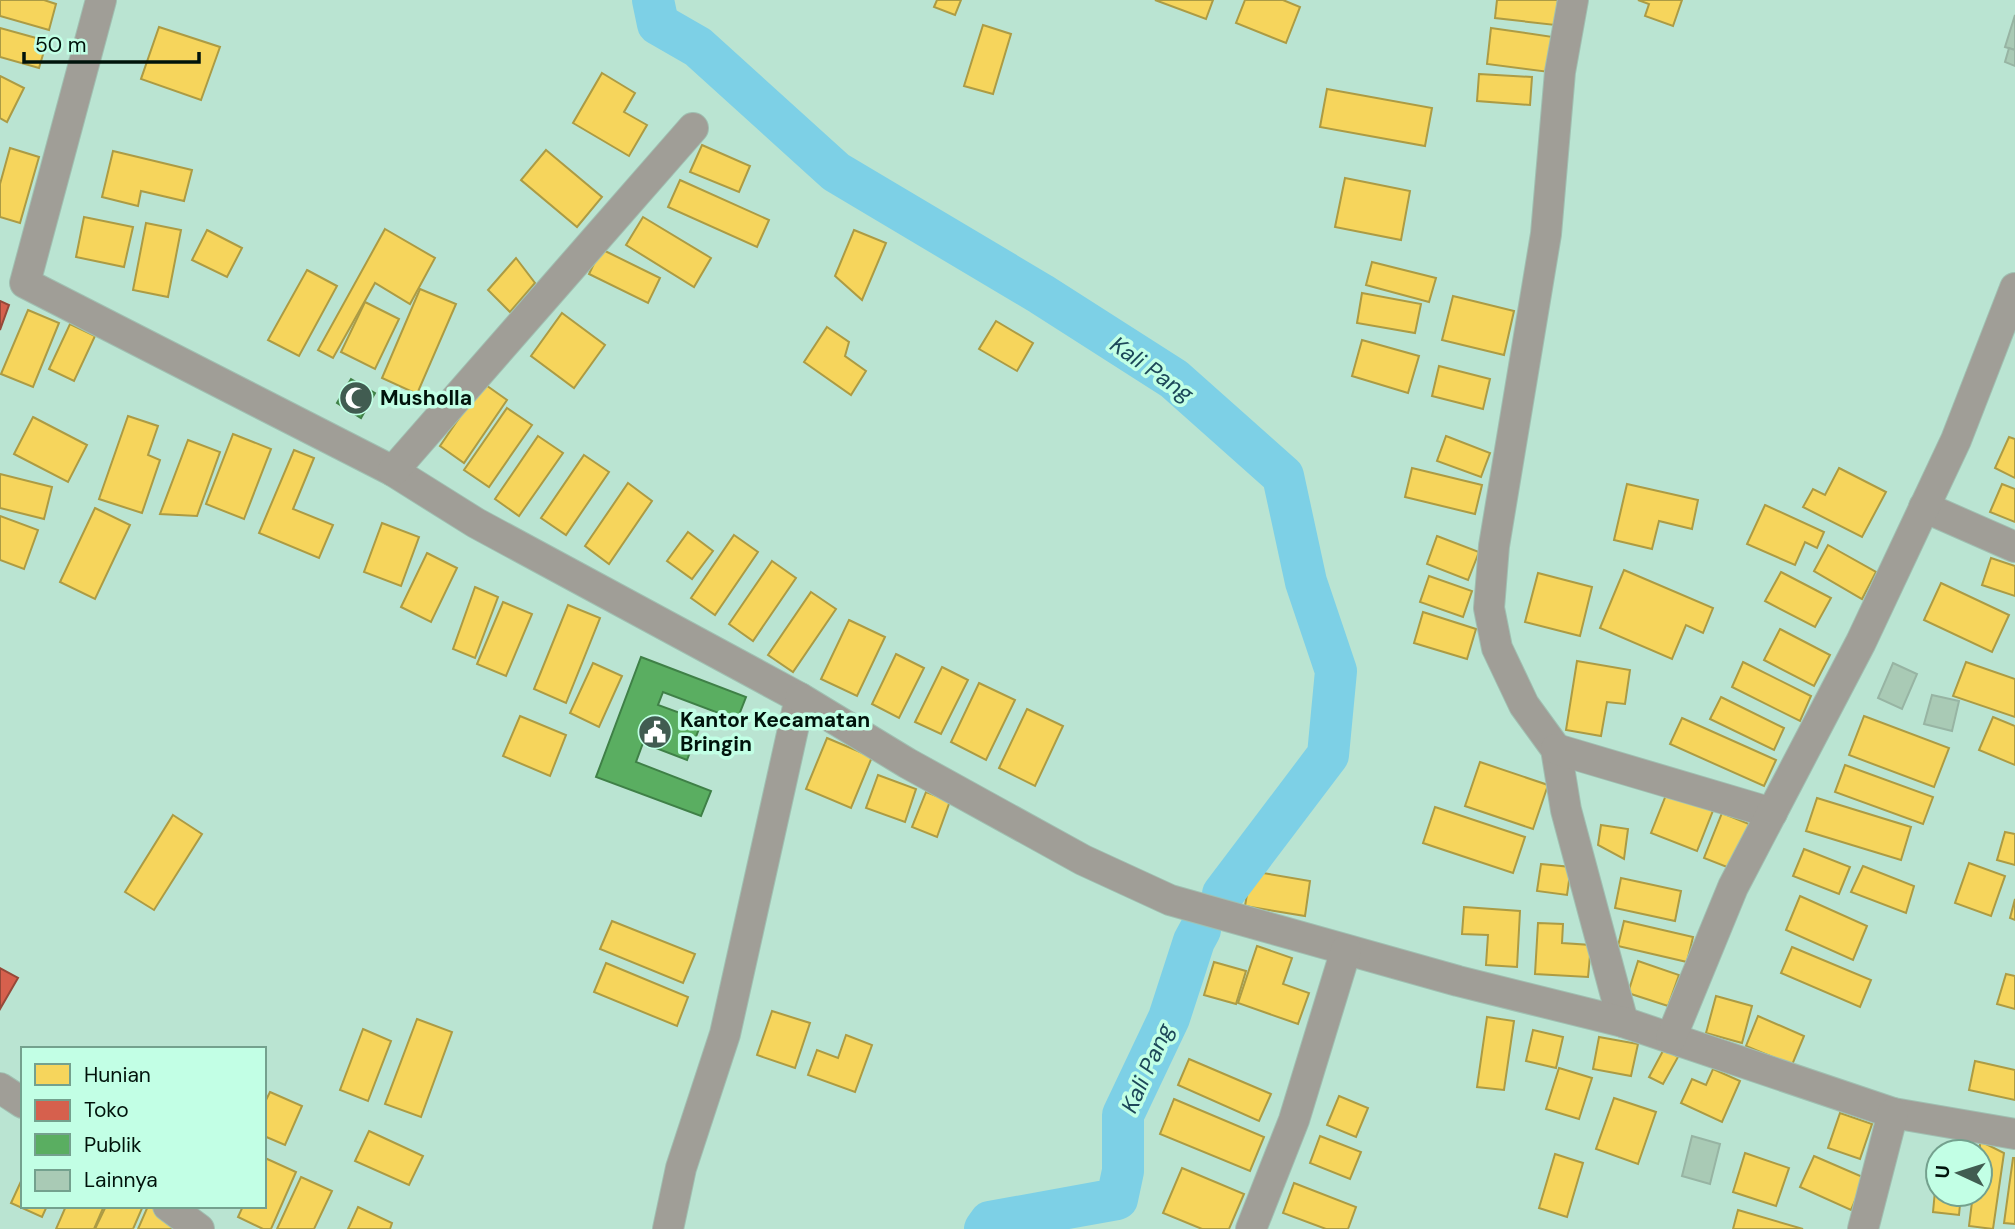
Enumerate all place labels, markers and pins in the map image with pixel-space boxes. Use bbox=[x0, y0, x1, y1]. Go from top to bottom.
mosque icon: Musholla bbox=[337, 379, 375, 417]
place label: Musholla bbox=[380, 384, 472, 412]
place label: Kantor Kecamatan Bringin bbox=[680, 706, 870, 758]
public building icon: Kantor Kecamatan Bringin bbox=[636, 713, 674, 751]

